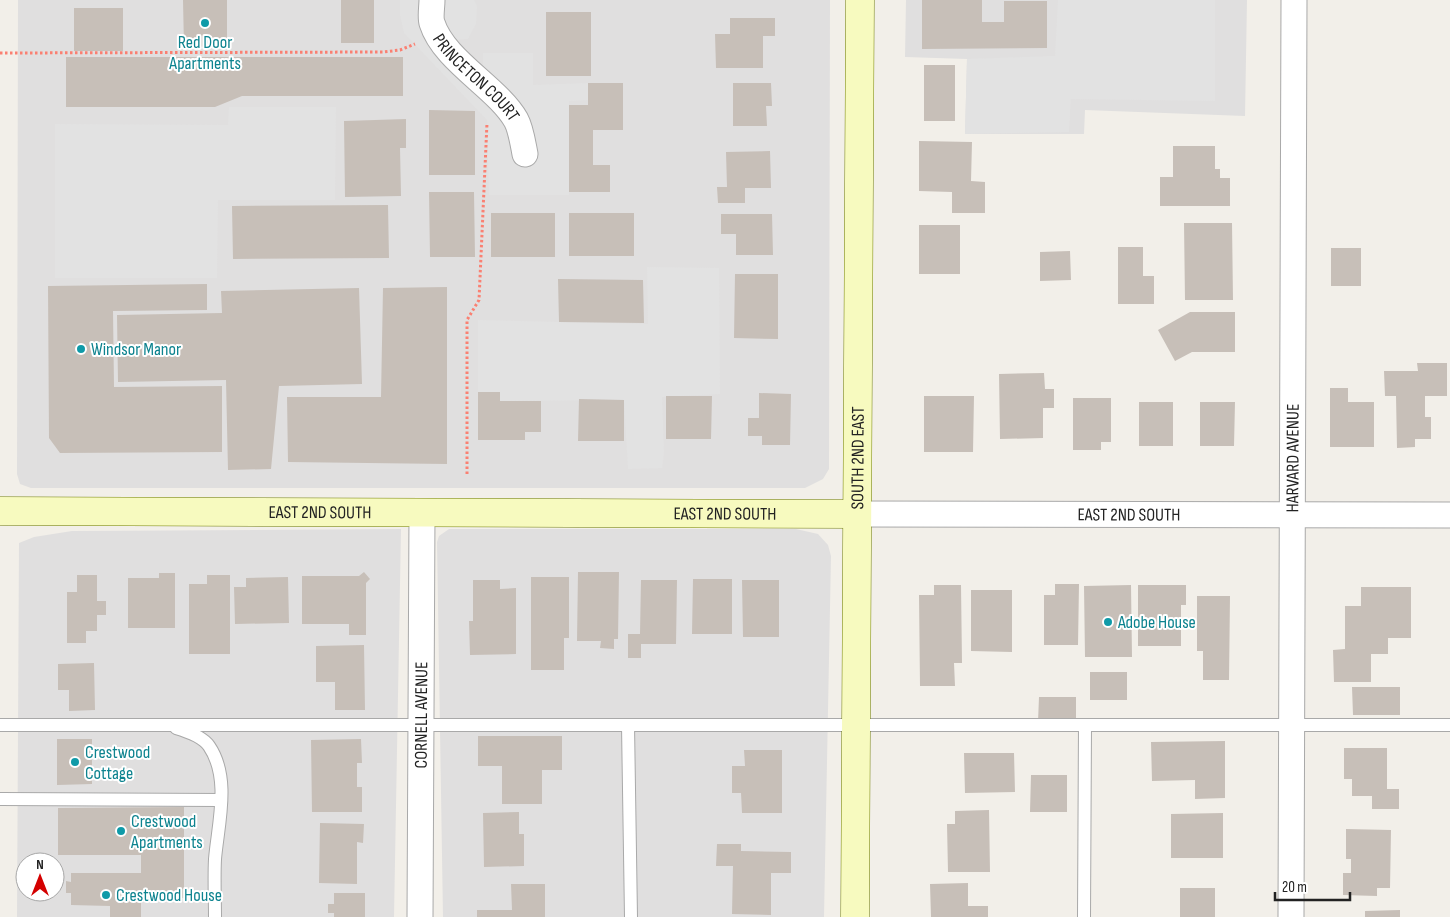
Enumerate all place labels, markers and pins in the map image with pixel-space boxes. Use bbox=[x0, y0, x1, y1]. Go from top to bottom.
marker: Red Door Apartments bbox=[199, 17, 211, 29]
place label: Red Door Apartments bbox=[168, 32, 241, 74]
place label: Windsor Manor bbox=[91, 339, 181, 360]
marker: Windsor Manor bbox=[75, 343, 87, 355]
place label: Adobe House bbox=[1117, 612, 1196, 633]
marker: Adobe House bbox=[1102, 616, 1114, 628]
place label: Crestwood Cottage bbox=[85, 742, 150, 784]
marker: Crestwood Cottage bbox=[69, 756, 81, 768]
place label: Crestwood Apartments bbox=[130, 811, 203, 853]
marker: Crestwood Apartments bbox=[115, 825, 127, 837]
place label: Crestwood House bbox=[116, 885, 222, 906]
marker: Crestwood House bbox=[100, 889, 112, 901]

